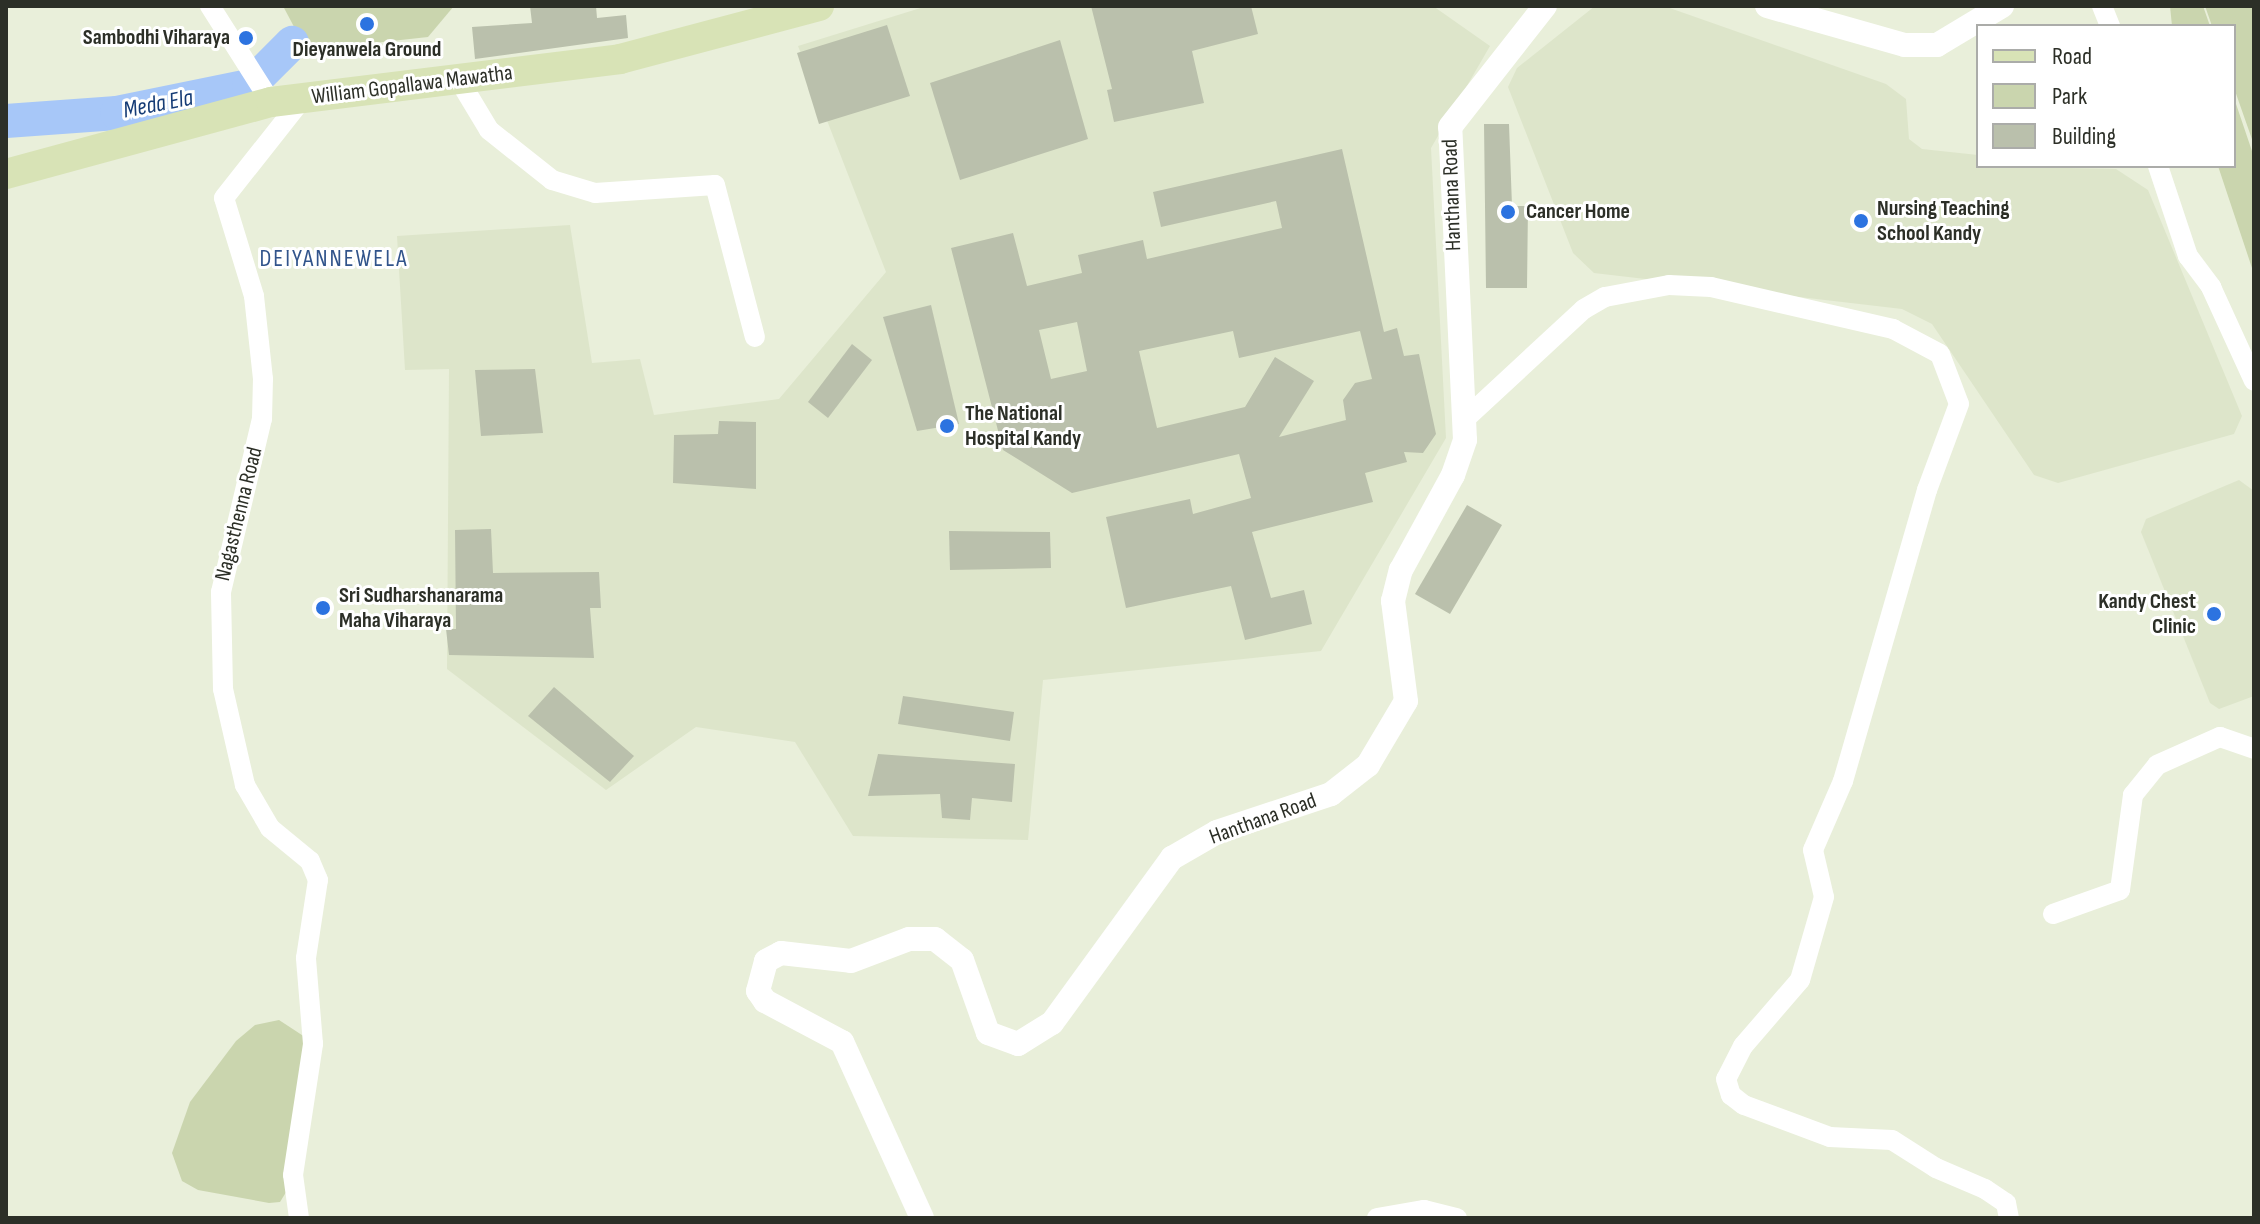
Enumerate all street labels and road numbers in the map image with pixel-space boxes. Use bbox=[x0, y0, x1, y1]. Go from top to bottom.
street label: William Gopallawa Mawatha bbox=[310, 60, 514, 110]
street label: Hanthana Road bbox=[1437, 139, 1467, 251]
street label: Nagasthenna Road bbox=[210, 444, 268, 584]
street label: Hanthana Road bbox=[1206, 787, 1320, 851]

